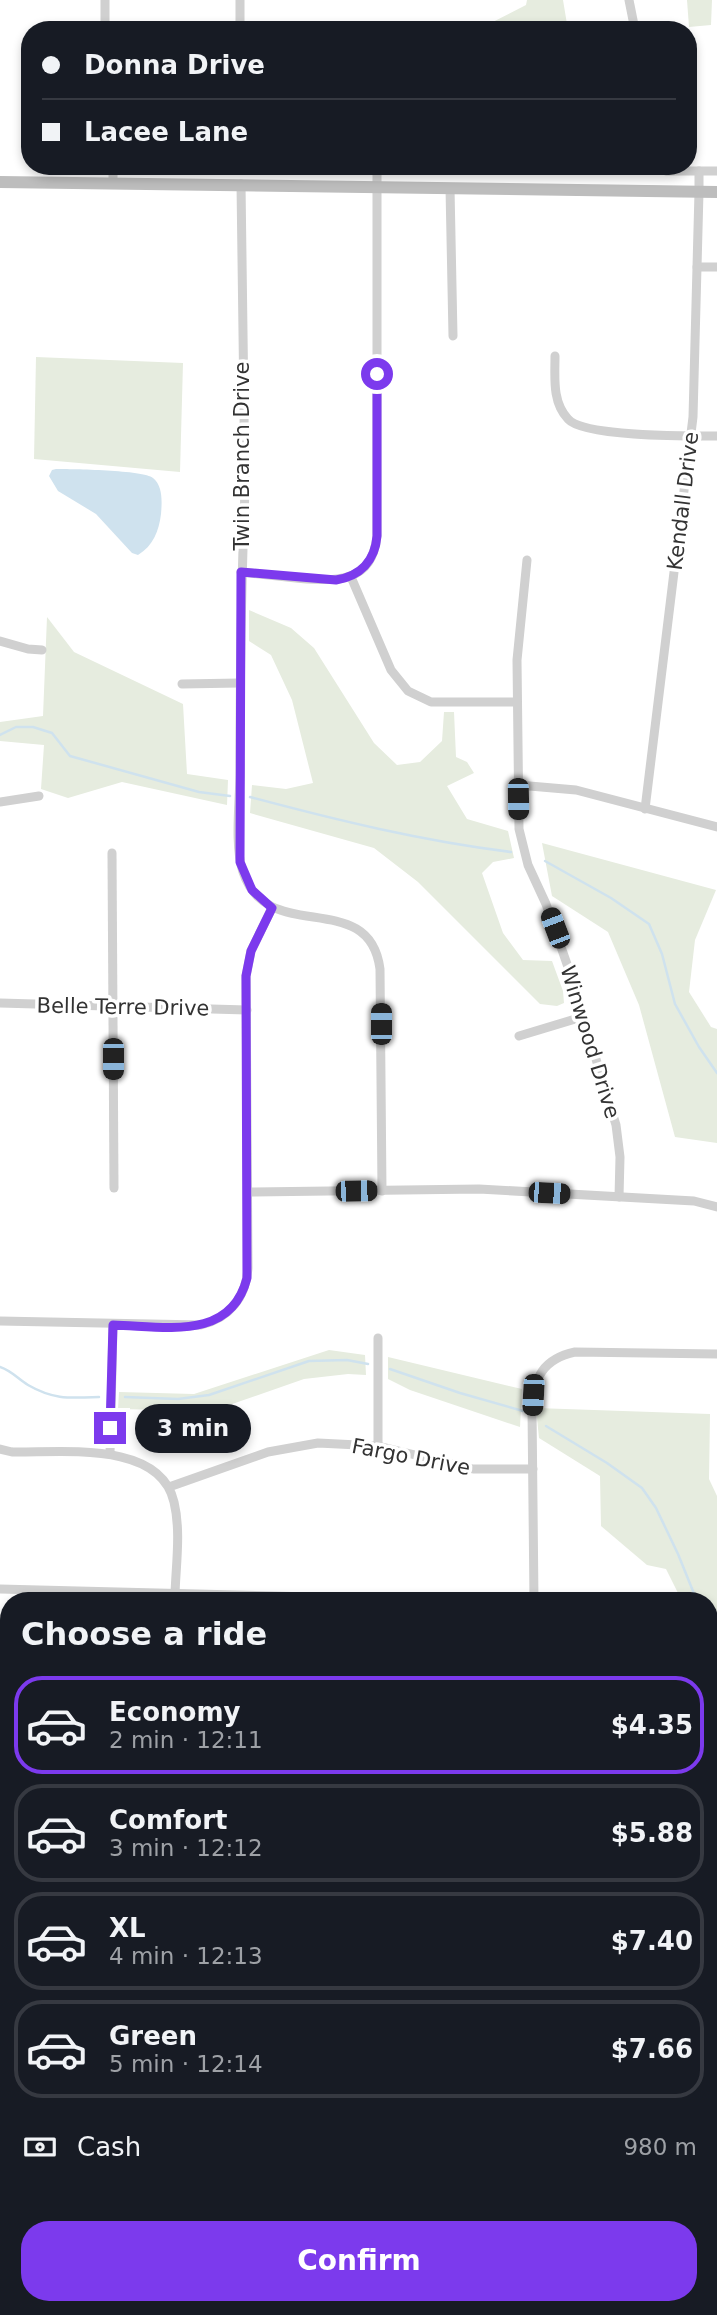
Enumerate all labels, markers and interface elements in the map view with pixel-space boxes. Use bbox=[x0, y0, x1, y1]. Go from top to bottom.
text: Donna Drive bbox=[84, 50, 265, 80]
text: Lacee Lane bbox=[84, 117, 248, 147]
route start bbox=[361, 358, 393, 390]
street label: Twin Branch Drive bbox=[230, 361, 254, 552]
street label: Kendall Drive bbox=[663, 430, 703, 572]
car bbox=[508, 778, 529, 820]
car bbox=[538, 905, 573, 951]
street label: Winwood Drive bbox=[555, 963, 625, 1121]
street label: Belle Terre Drive bbox=[36, 993, 210, 1021]
car bbox=[371, 1003, 392, 1045]
car bbox=[103, 1038, 124, 1080]
car bbox=[335, 1180, 378, 1202]
car bbox=[528, 1181, 571, 1205]
car bbox=[522, 1373, 545, 1417]
callout: 3 min bbox=[134, 1404, 250, 1452]
route end bbox=[94, 1412, 126, 1444]
text: 3 min bbox=[157, 1415, 229, 1441]
street label: Fargo Drive bbox=[350, 1434, 472, 1480]
text: Choose a ride bbox=[21, 1615, 267, 1653]
icon: car bbox=[25, 1694, 88, 1757]
text: Economy bbox=[109, 1697, 240, 1727]
text: $4.35 bbox=[611, 1710, 693, 1740]
text: 2 min · 12:11 bbox=[109, 1727, 263, 1753]
icon: car bbox=[25, 1802, 88, 1865]
text: Comfort bbox=[109, 1805, 227, 1835]
text: $5.88 bbox=[611, 1818, 693, 1848]
text: 3 min · 12:12 bbox=[109, 1835, 263, 1861]
icon: car bbox=[25, 1910, 88, 1973]
text: XL bbox=[109, 1913, 146, 1943]
text: $7.40 bbox=[611, 1926, 693, 1956]
text: 4 min · 12:13 bbox=[109, 1943, 263, 1969]
icon: car bbox=[25, 2018, 88, 2081]
text: Green bbox=[109, 2021, 197, 2051]
text: $7.66 bbox=[611, 2034, 693, 2064]
text: 5 min · 12:14 bbox=[109, 2051, 263, 2077]
icon: cash bbox=[21, 2128, 59, 2166]
text: Cash bbox=[77, 2132, 141, 2162]
text: 980 m bbox=[623, 2134, 697, 2160]
button: Confirm bbox=[21, 2221, 697, 2301]

